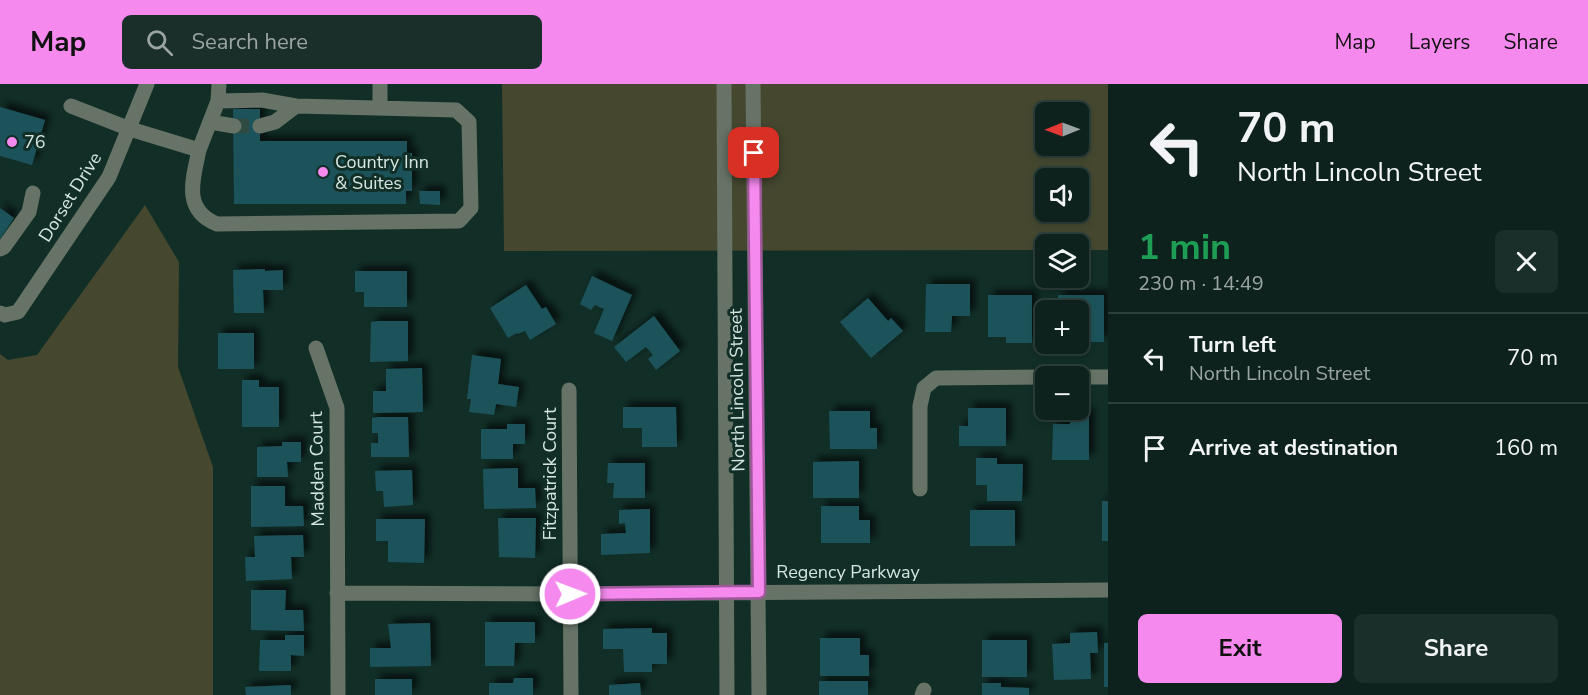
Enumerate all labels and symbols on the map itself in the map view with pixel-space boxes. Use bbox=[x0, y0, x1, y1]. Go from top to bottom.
north arrow bbox=[1035, 102, 1089, 156]
pin bbox=[728, 127, 779, 178]
place label: 76 bbox=[24, 130, 46, 154]
marker: 76 bbox=[5, 135, 19, 149]
street label: Dorset Drive bbox=[33, 148, 107, 246]
place label: Country Inn & Suites bbox=[335, 150, 429, 195]
marker: Country Inn & Suites bbox=[316, 165, 330, 179]
street label: North Lincoln Street bbox=[724, 308, 750, 472]
street label: Fitzpatrick Court bbox=[538, 407, 562, 540]
street label: Madden Court bbox=[304, 411, 330, 527]
street label: Regency Parkway bbox=[776, 560, 920, 584]
position arrow bbox=[538, 562, 602, 626]

